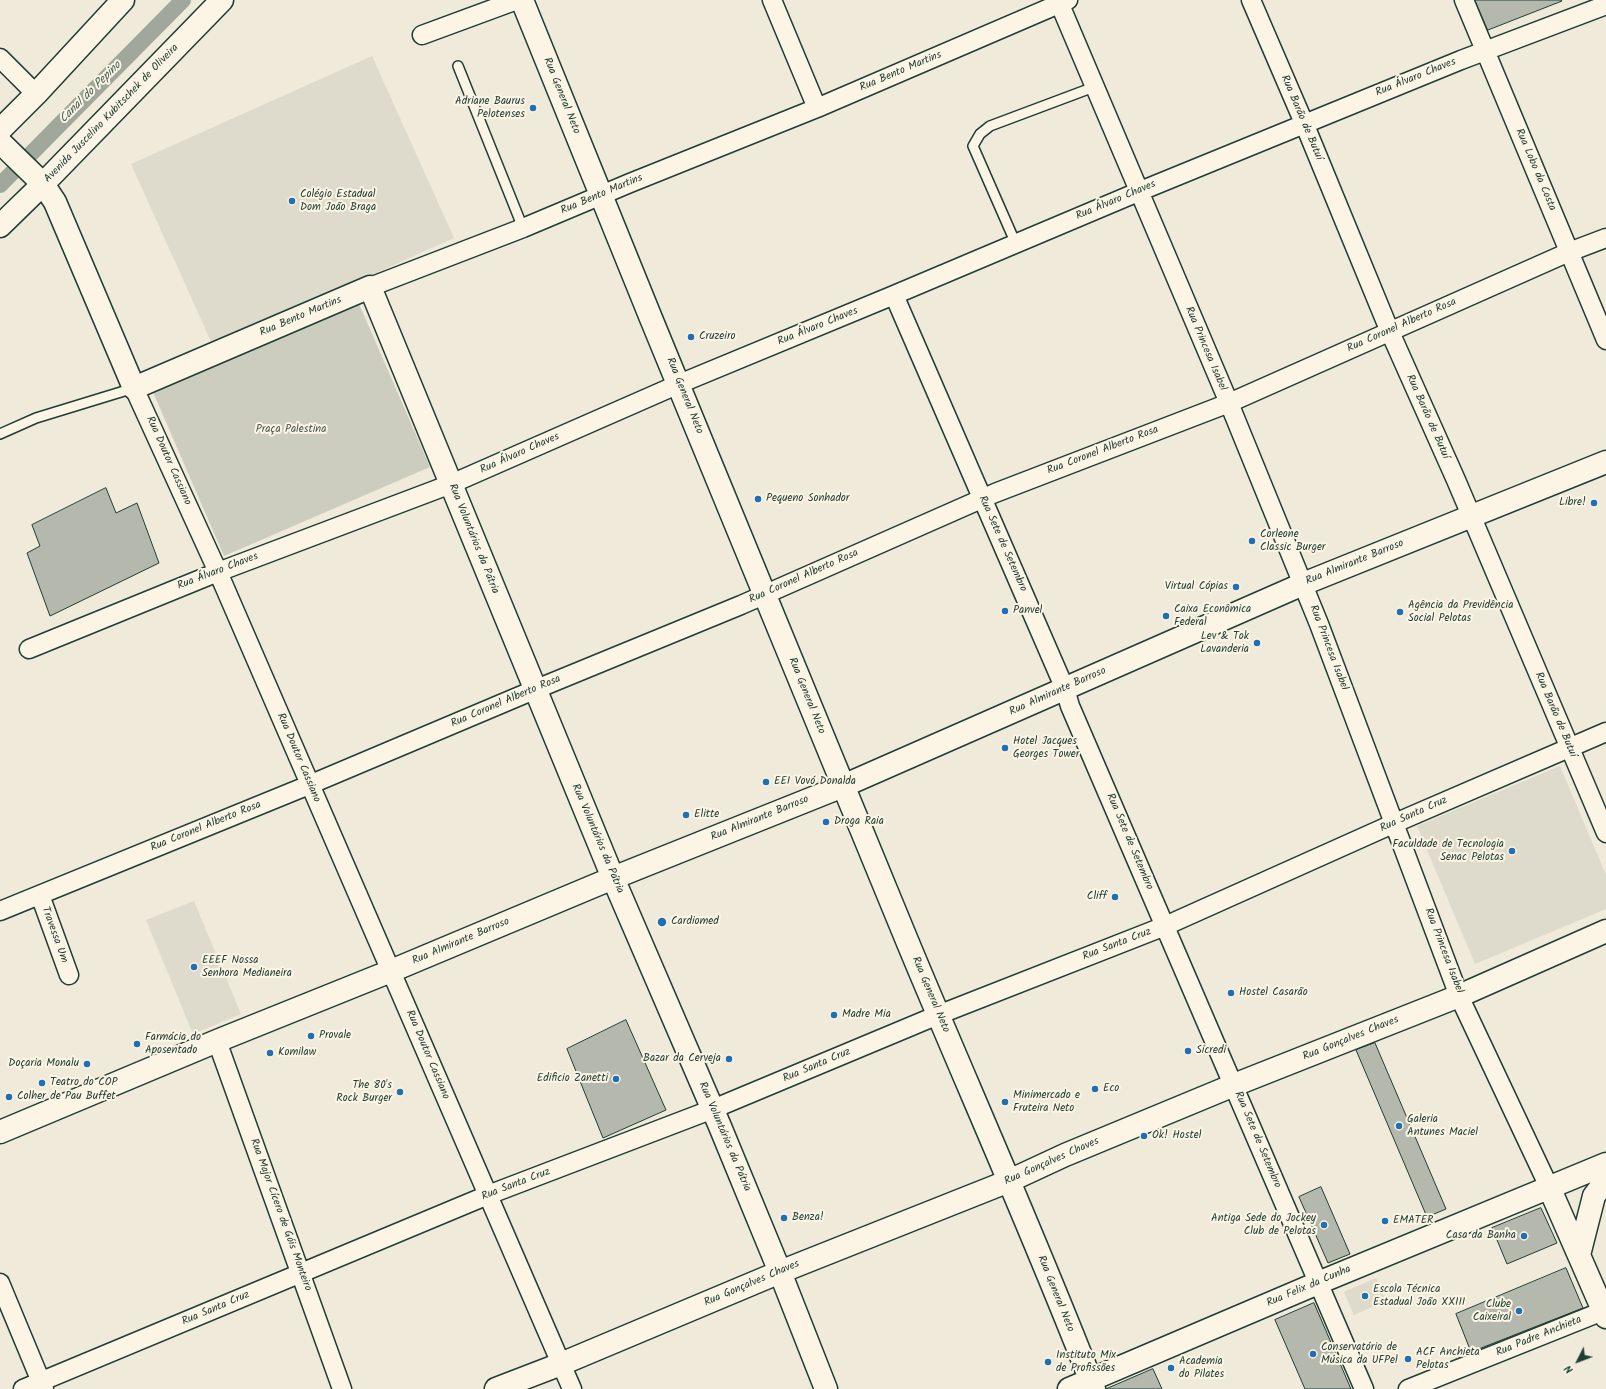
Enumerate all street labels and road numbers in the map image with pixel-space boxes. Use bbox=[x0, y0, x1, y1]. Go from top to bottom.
street label: Avenida Juscelino Kubitschek de Oliveira bbox=[42, 42, 182, 186]
street label: Rua Bento Martins bbox=[858, 49, 944, 95]
street label: Rua General Neto bbox=[540, 56, 582, 136]
street label: Rua Álvaro Chaves bbox=[1374, 56, 1458, 100]
street label: Rua Barão de Butuí bbox=[1277, 74, 1325, 162]
street label: Rua Lobo da Costa bbox=[1512, 127, 1558, 213]
street label: Rua Bento Martins bbox=[559, 172, 645, 218]
street label: Rua Álvaro Chaves bbox=[1074, 178, 1158, 224]
street label: Rua Bento Martins bbox=[258, 294, 344, 340]
street label: Rua Coronel Alberto Rosa bbox=[1345, 296, 1459, 356]
street label: Rua Álvaro Chaves bbox=[776, 305, 860, 349]
street label: Rua Princesa Isabel bbox=[1181, 305, 1229, 393]
street label: Rua General Neto bbox=[663, 356, 705, 436]
street label: Rua Barão de Butuí bbox=[1402, 373, 1452, 461]
street label: Rua Doutor Cassiano bbox=[143, 415, 193, 507]
street label: Rua Coronel Alberto Rosa bbox=[1046, 424, 1160, 478]
street label: Rua Álvaro Chaves bbox=[478, 431, 562, 477]
street label: Rua Voluntários da Pátria bbox=[445, 482, 501, 596]
street label: Rua Sete de Setembro bbox=[975, 494, 1029, 594]
street label: Rua Almirante Barroso bbox=[1304, 537, 1406, 589]
street label: Rua Coronel Alberto Rosa bbox=[747, 547, 861, 607]
street label: Rua Álvaro Chaves bbox=[176, 551, 260, 593]
street label: Rua Princesa Isabel bbox=[1306, 604, 1350, 692]
street label: Rua General Neto bbox=[785, 656, 827, 736]
street label: Rua Almirante Barroso bbox=[1008, 665, 1108, 719]
street label: Rua Barão de Butuí bbox=[1531, 671, 1579, 759]
street label: Rua Coronel Alberto Rosa bbox=[449, 673, 563, 731]
street label: Rua Doutor Cassiano bbox=[273, 711, 323, 805]
street label: Rua Voluntários da Pátria bbox=[568, 782, 626, 896]
street label: Rua Sete de Setembro bbox=[1103, 792, 1155, 892]
street label: Rua Almirante Barroso bbox=[709, 793, 811, 845]
street label: Rua Santa Cruz bbox=[1378, 794, 1450, 836]
street label: Rua Coronel Alberto Rosa bbox=[149, 799, 263, 855]
street label: Travessa Um bbox=[38, 905, 70, 965]
street label: Rua Princesa Isabel bbox=[1421, 907, 1465, 995]
street label: Rua Almirante Barroso bbox=[410, 916, 512, 968]
street label: Rua Santa Cruz bbox=[1081, 926, 1153, 964]
street label: Rua General Neto bbox=[908, 955, 952, 1035]
street label: Rua Doutor Cassiano bbox=[402, 1008, 452, 1102]
street label: Rua Gonçalves Chaves bbox=[1301, 1014, 1401, 1064]
street label: Rua Santa Cruz bbox=[781, 1046, 853, 1086]
street label: Rua Voluntários da Pátria bbox=[695, 1080, 753, 1194]
street label: Rua Sete de Setembro bbox=[1231, 1090, 1283, 1190]
street label: Rua Gonçalves Chaves bbox=[1003, 1135, 1101, 1189]
street label: Rua Major Cícero de Góis Monteiro bbox=[246, 1137, 314, 1293]
street label: Rua Santa Cruz bbox=[480, 1166, 552, 1204]
street label: Rua General Neto bbox=[1034, 1254, 1076, 1334]
street label: Rua Gonçalves Chaves bbox=[702, 1258, 802, 1310]
street label: Rua Felix da Cunha bbox=[1265, 1263, 1353, 1311]
street label: Rua Santa Cruz bbox=[180, 1289, 252, 1329]
street label: Rua Padre Anchieta bbox=[1494, 1314, 1584, 1360]

